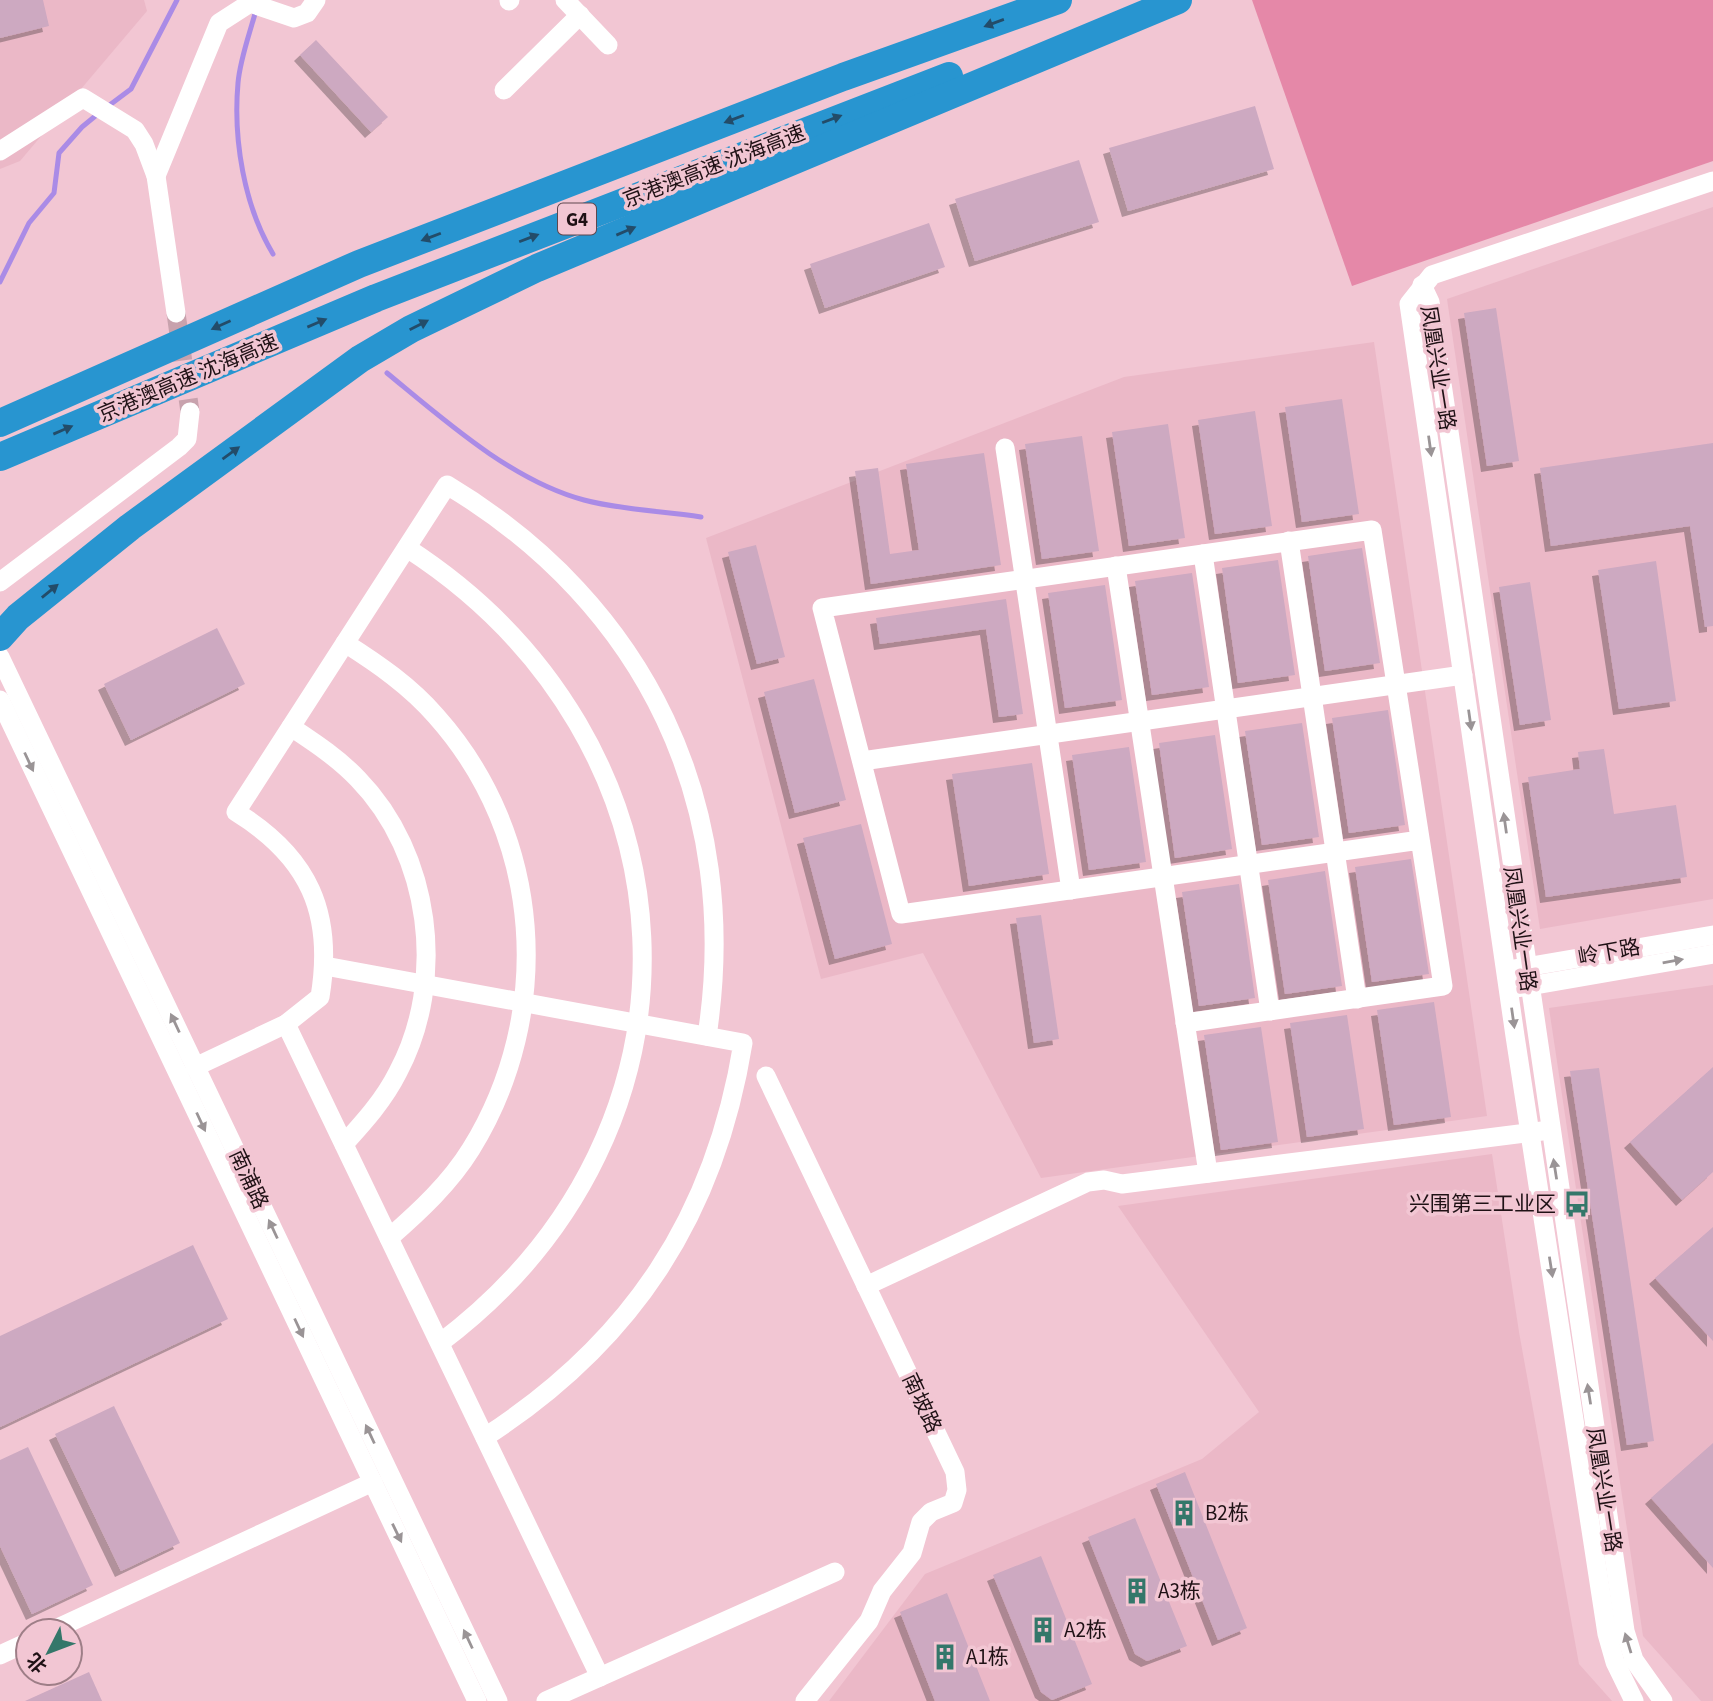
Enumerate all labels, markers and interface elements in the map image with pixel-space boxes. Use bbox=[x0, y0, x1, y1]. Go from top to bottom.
one-way arrow bbox=[983, 18, 1004, 29]
one-way arrow bbox=[724, 113, 745, 124]
one-way arrow bbox=[821, 114, 842, 125]
street label: 京港澳高速 沈海高速 bbox=[618, 117, 810, 215]
road number: G4 bbox=[558, 204, 596, 234]
one-way arrow bbox=[615, 225, 636, 236]
one-way arrow bbox=[420, 231, 441, 242]
one-way arrow bbox=[518, 232, 539, 243]
street label: 凤凰兴业一路 bbox=[1413, 303, 1463, 433]
one-way arrow bbox=[307, 317, 328, 328]
one-way arrow bbox=[211, 320, 232, 331]
one-way arrow bbox=[409, 320, 429, 331]
street label: 京港澳高速 沈海高速 bbox=[93, 326, 283, 430]
one-way arrow bbox=[53, 425, 74, 436]
one-way arrow bbox=[1425, 435, 1436, 457]
one-way arrow bbox=[222, 446, 240, 460]
one-way arrow bbox=[41, 584, 59, 599]
one-way arrow bbox=[1464, 709, 1475, 731]
one-way arrow bbox=[24, 752, 35, 772]
one-way arrow bbox=[1499, 812, 1510, 834]
street label: 凤凰兴业一路 bbox=[1496, 865, 1544, 993]
street label: 岭下路 bbox=[1575, 932, 1643, 972]
one-way arrow bbox=[1662, 955, 1684, 966]
one-way arrow bbox=[1508, 1007, 1519, 1029]
one-way arrow bbox=[169, 1013, 180, 1033]
one-way arrow bbox=[195, 1112, 207, 1132]
street label: 南浦路 bbox=[222, 1144, 276, 1214]
one-way arrow bbox=[1550, 1158, 1561, 1180]
place label: 兴围第三工业区 bbox=[1409, 1189, 1556, 1219]
bus stop icon: 兴围第三工业区 bbox=[1562, 1189, 1592, 1219]
one-way arrow bbox=[267, 1219, 278, 1239]
one-way arrow bbox=[1546, 1256, 1557, 1278]
one-way arrow bbox=[293, 1318, 305, 1338]
street label: 南坡路 bbox=[895, 1368, 949, 1438]
one-way arrow bbox=[1583, 1383, 1594, 1405]
one-way arrow bbox=[365, 1424, 376, 1444]
street label: 凤凰兴业一路 bbox=[1579, 1425, 1629, 1555]
building icon: B2栋 bbox=[1169, 1498, 1199, 1528]
place label: B2栋 bbox=[1205, 1498, 1249, 1528]
one-way arrow bbox=[391, 1523, 403, 1543]
building icon: A3栋 bbox=[1122, 1576, 1152, 1606]
place label: A3栋 bbox=[1158, 1576, 1201, 1606]
building icon: A2栋 bbox=[1028, 1615, 1058, 1645]
place label: A2栋 bbox=[1064, 1615, 1107, 1645]
north arrow bbox=[14, 1617, 84, 1687]
one-way arrow bbox=[463, 1629, 474, 1649]
one-way arrow bbox=[1623, 1632, 1633, 1653]
building icon: A1栋 bbox=[930, 1642, 960, 1672]
place label: A1栋 bbox=[966, 1642, 1009, 1672]
text: 北 bbox=[21, 1646, 54, 1678]

